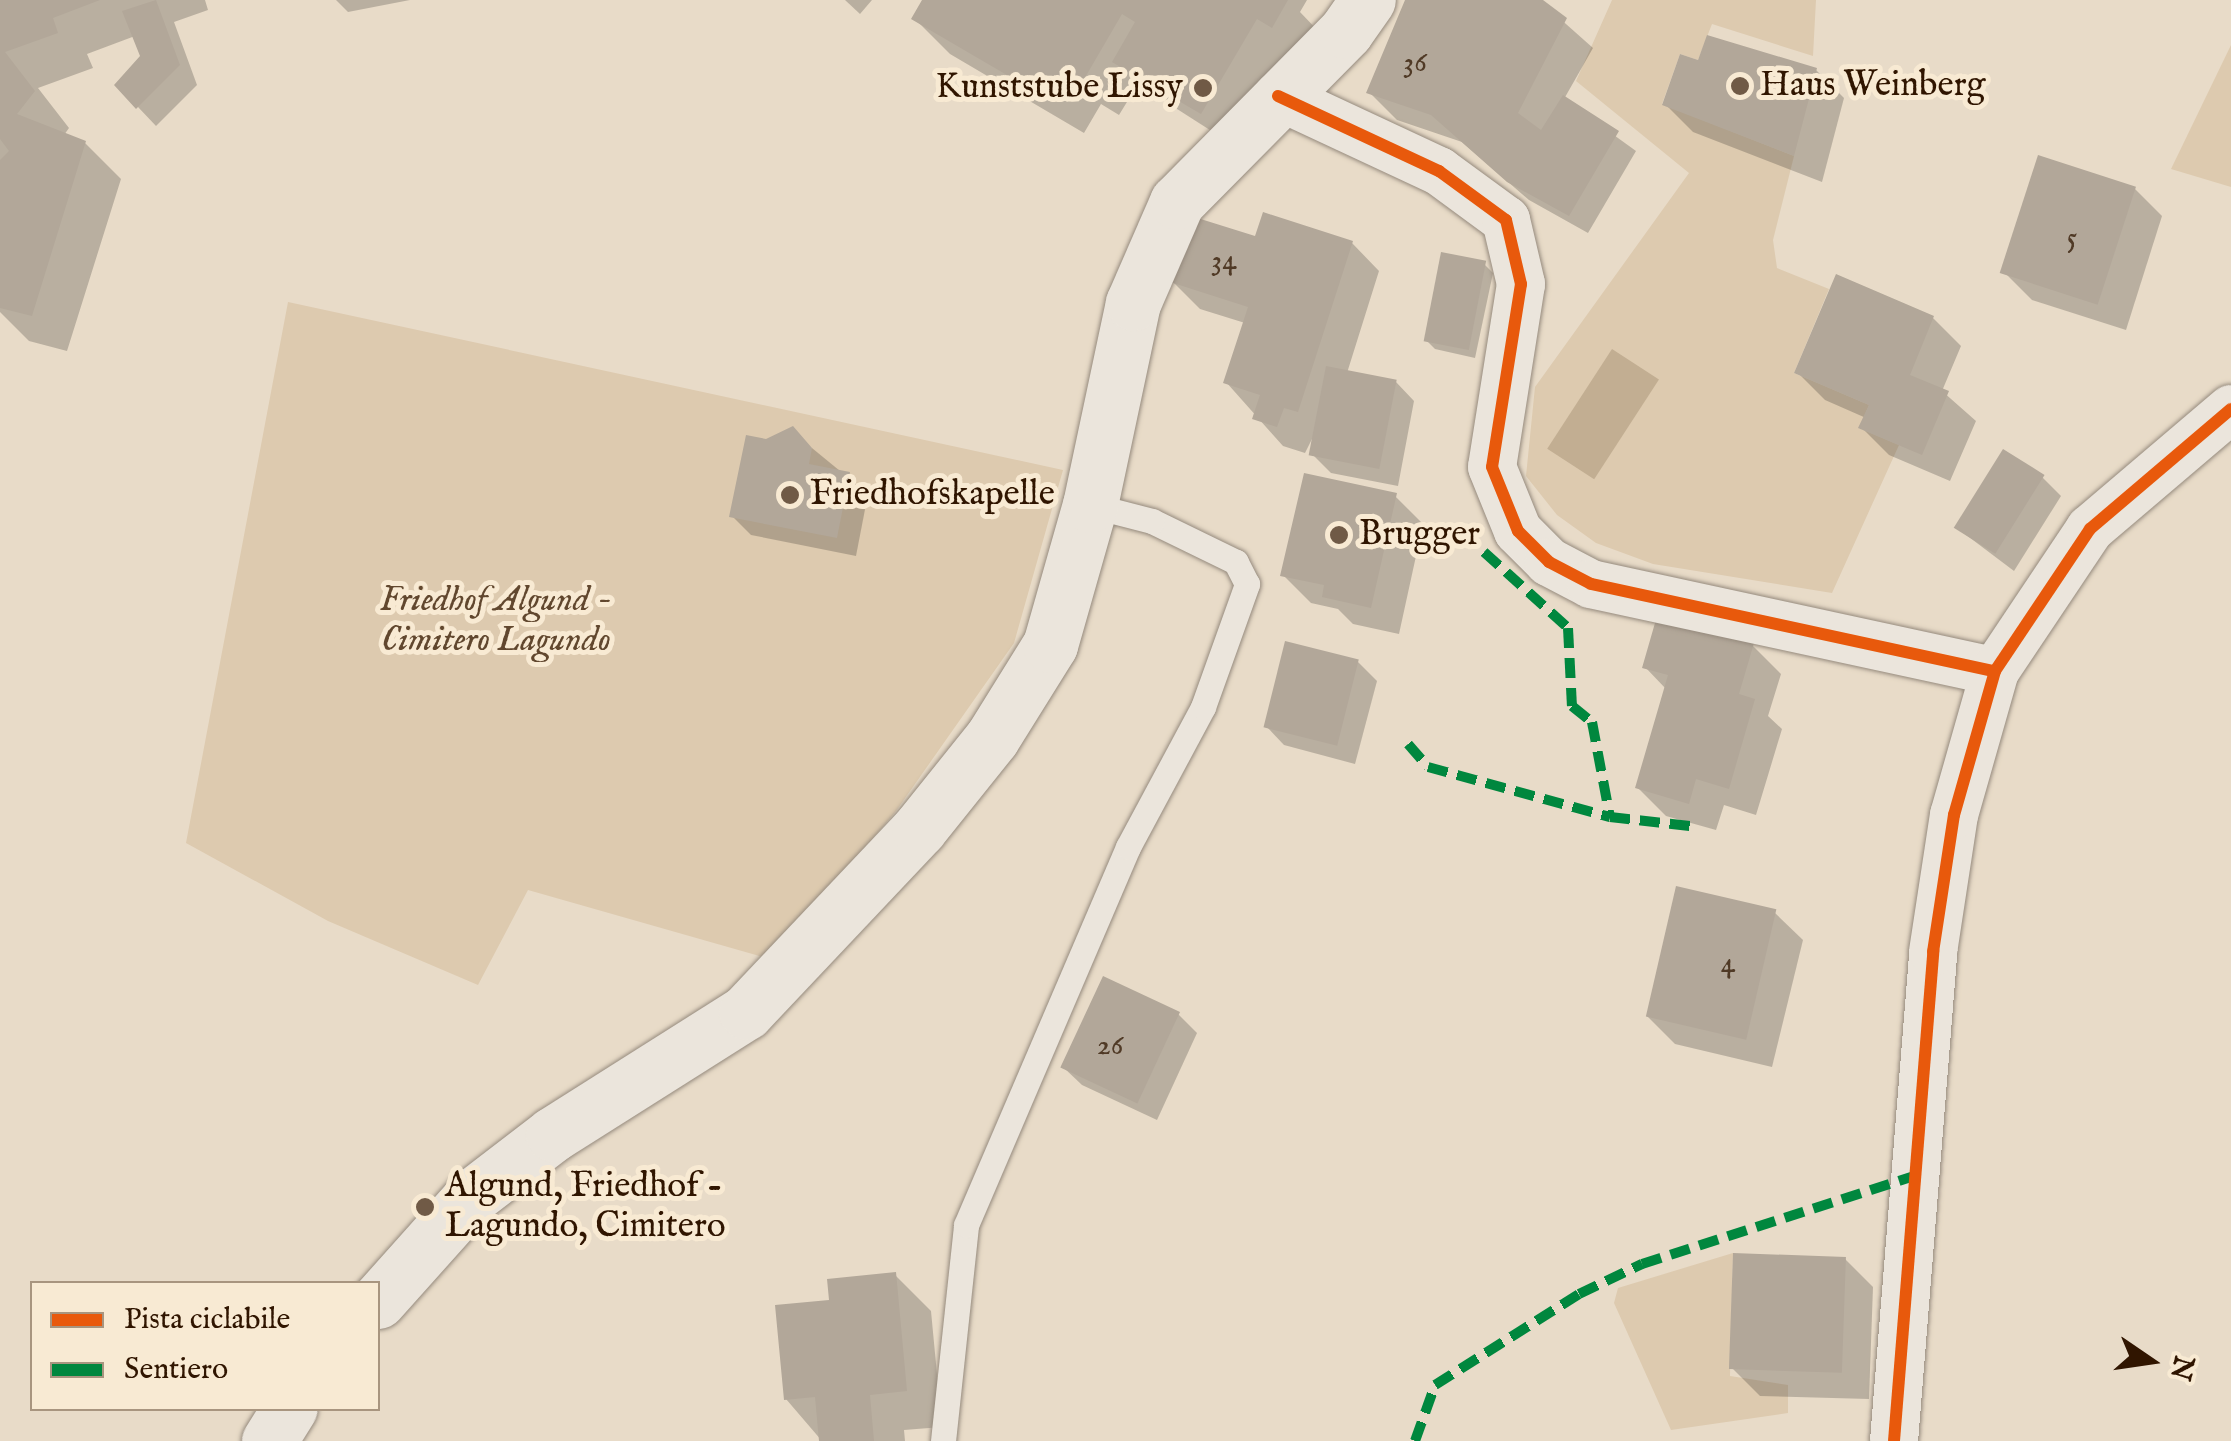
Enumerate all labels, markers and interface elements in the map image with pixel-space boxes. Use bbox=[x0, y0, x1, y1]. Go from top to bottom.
house number: 36 bbox=[1403, 45, 1427, 81]
place label: Haus Weinberg bbox=[1760, 65, 1985, 107]
place label: Kunststube Lissy bbox=[936, 67, 1183, 109]
marker: Haus Weinberg bbox=[1729, 75, 1751, 97]
marker: Kunststube Lissy bbox=[1192, 77, 1214, 99]
house number: 5 bbox=[2067, 221, 2077, 257]
house number: 34 bbox=[1211, 243, 1237, 279]
place label: Friedhofskapelle bbox=[810, 474, 1055, 516]
marker: Friedhofskapelle bbox=[779, 484, 801, 506]
place label: Brugger bbox=[1359, 514, 1480, 556]
marker: Brugger bbox=[1328, 524, 1350, 546]
park label: Friedhof Algund - Cimitero Lagundo bbox=[380, 580, 612, 662]
house number: 4 bbox=[1721, 946, 1735, 982]
house number: 26 bbox=[1097, 1028, 1123, 1064]
place label: Algund, Friedhof - Lagundo, Cimitero bbox=[445, 1166, 726, 1248]
marker: Algund, Friedhof - Lagundo, Cimitero bbox=[414, 1196, 436, 1218]
legend bbox=[30, 1281, 380, 1411]
text: Pista ciclabile bbox=[124, 1301, 290, 1339]
north arrow bbox=[2101, 1311, 2201, 1411]
text: Sentiero bbox=[124, 1351, 228, 1389]
text: N bbox=[2161, 1352, 2200, 1384]

